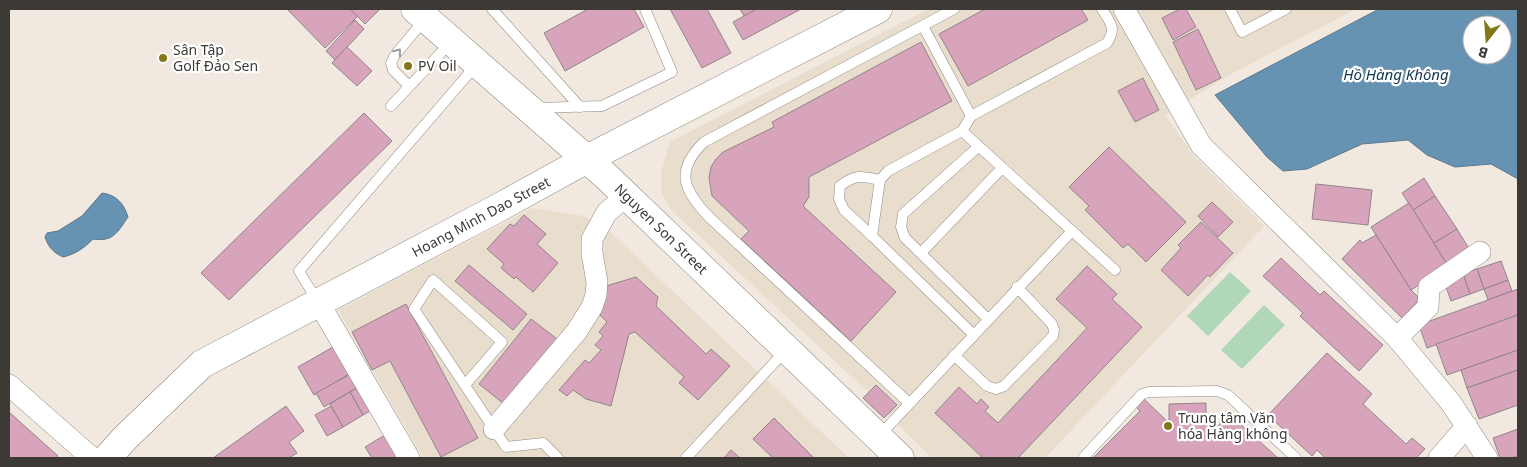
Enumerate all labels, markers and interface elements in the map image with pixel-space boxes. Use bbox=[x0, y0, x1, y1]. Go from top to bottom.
north arrow bbox=[1462, 15, 1512, 65]
place label: Sân Tập Golf Đảo Sen bbox=[173, 40, 258, 75]
text: B bbox=[1476, 42, 1490, 63]
one-way arrow bbox=[393, 49, 401, 58]
marker: Sân Tập Golf Đảo Sen bbox=[157, 52, 169, 64]
place label: PV Oil bbox=[418, 56, 457, 75]
marker: PV Oil bbox=[402, 60, 414, 72]
water label: Hồ Hàng Không bbox=[1343, 64, 1449, 84]
street label: Hoang Minh Dao Street bbox=[408, 172, 553, 261]
street label: Nguyen Son Street bbox=[611, 179, 712, 278]
place label: Trung tâm Văn hóa Hàng không bbox=[1178, 408, 1288, 443]
marker: Trung tâm Văn hóa Hàng không bbox=[1162, 420, 1174, 432]

